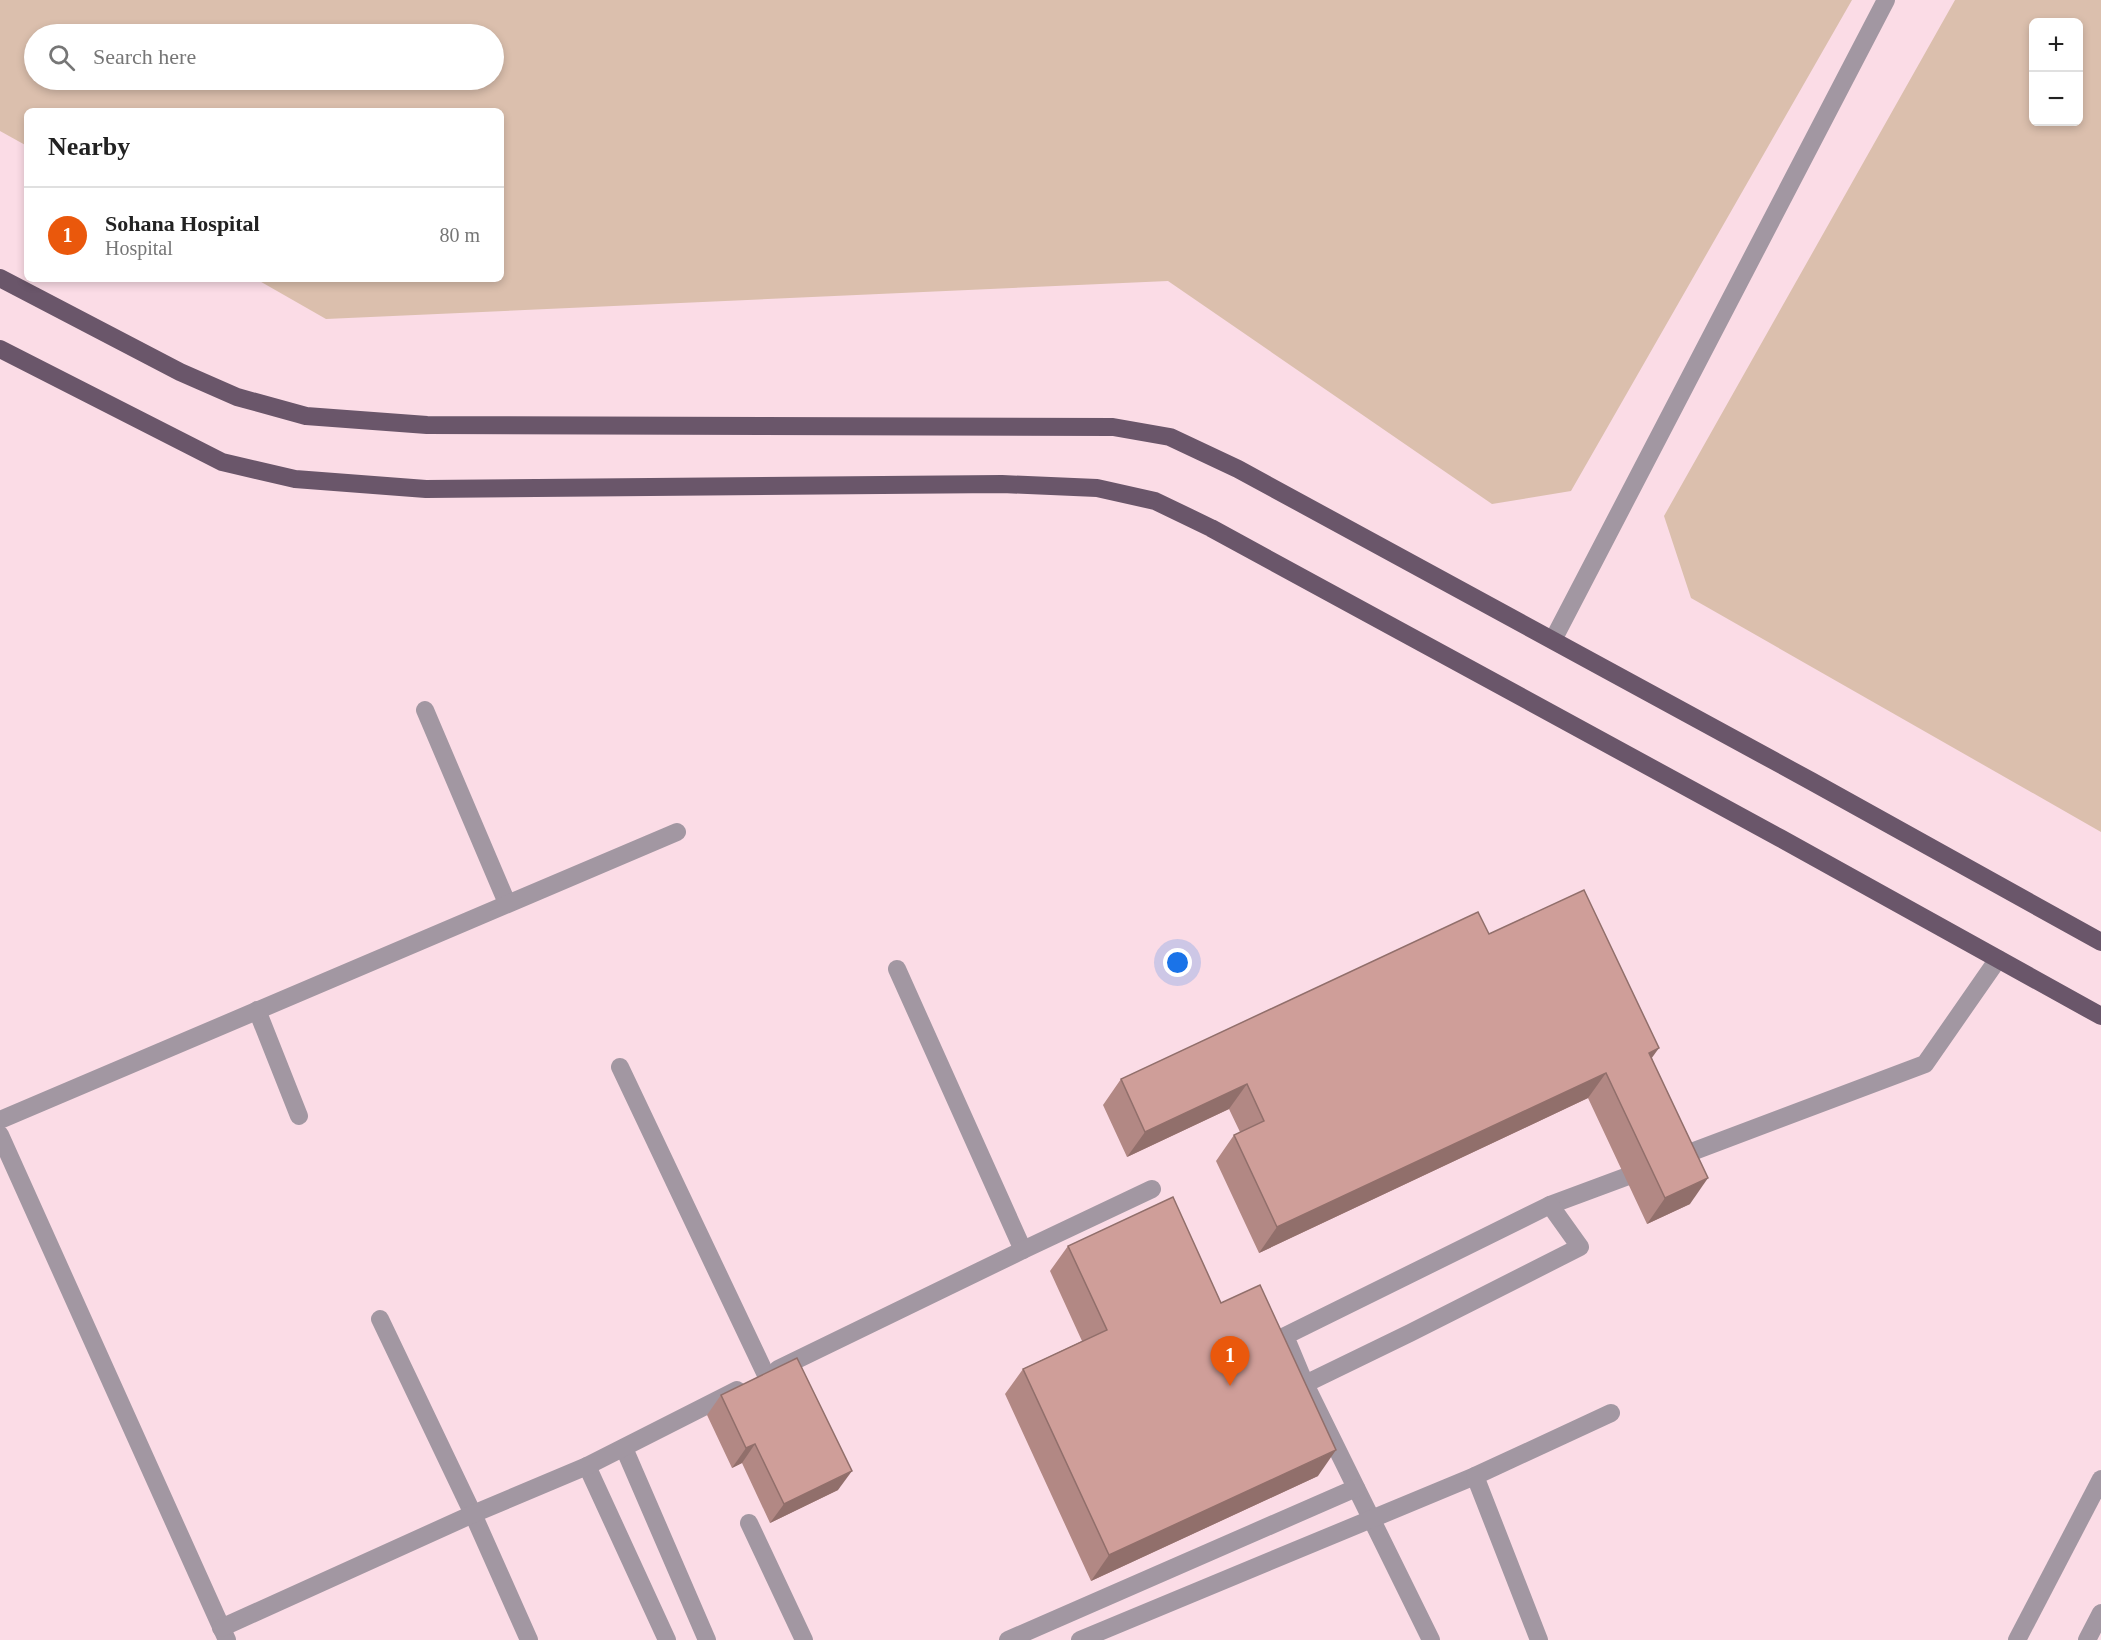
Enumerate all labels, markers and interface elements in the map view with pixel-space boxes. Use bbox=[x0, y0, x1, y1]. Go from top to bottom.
map controls bbox=[2029, 18, 2083, 126]
button: + bbox=[2029, 18, 2083, 72]
search box bbox=[24, 24, 504, 90]
icon: search bbox=[45, 41, 78, 74]
text: Search here bbox=[93, 44, 196, 69]
button: − bbox=[2029, 72, 2083, 126]
text: Nearby bbox=[48, 132, 130, 161]
text: Sohana Hospital bbox=[105, 211, 260, 236]
text: 1 bbox=[63, 224, 73, 246]
text: 80 m bbox=[439, 224, 480, 246]
text: Hospital bbox=[105, 237, 173, 259]
your location bbox=[1163, 948, 1192, 977]
pin: 1 bbox=[1210, 1336, 1250, 1386]

